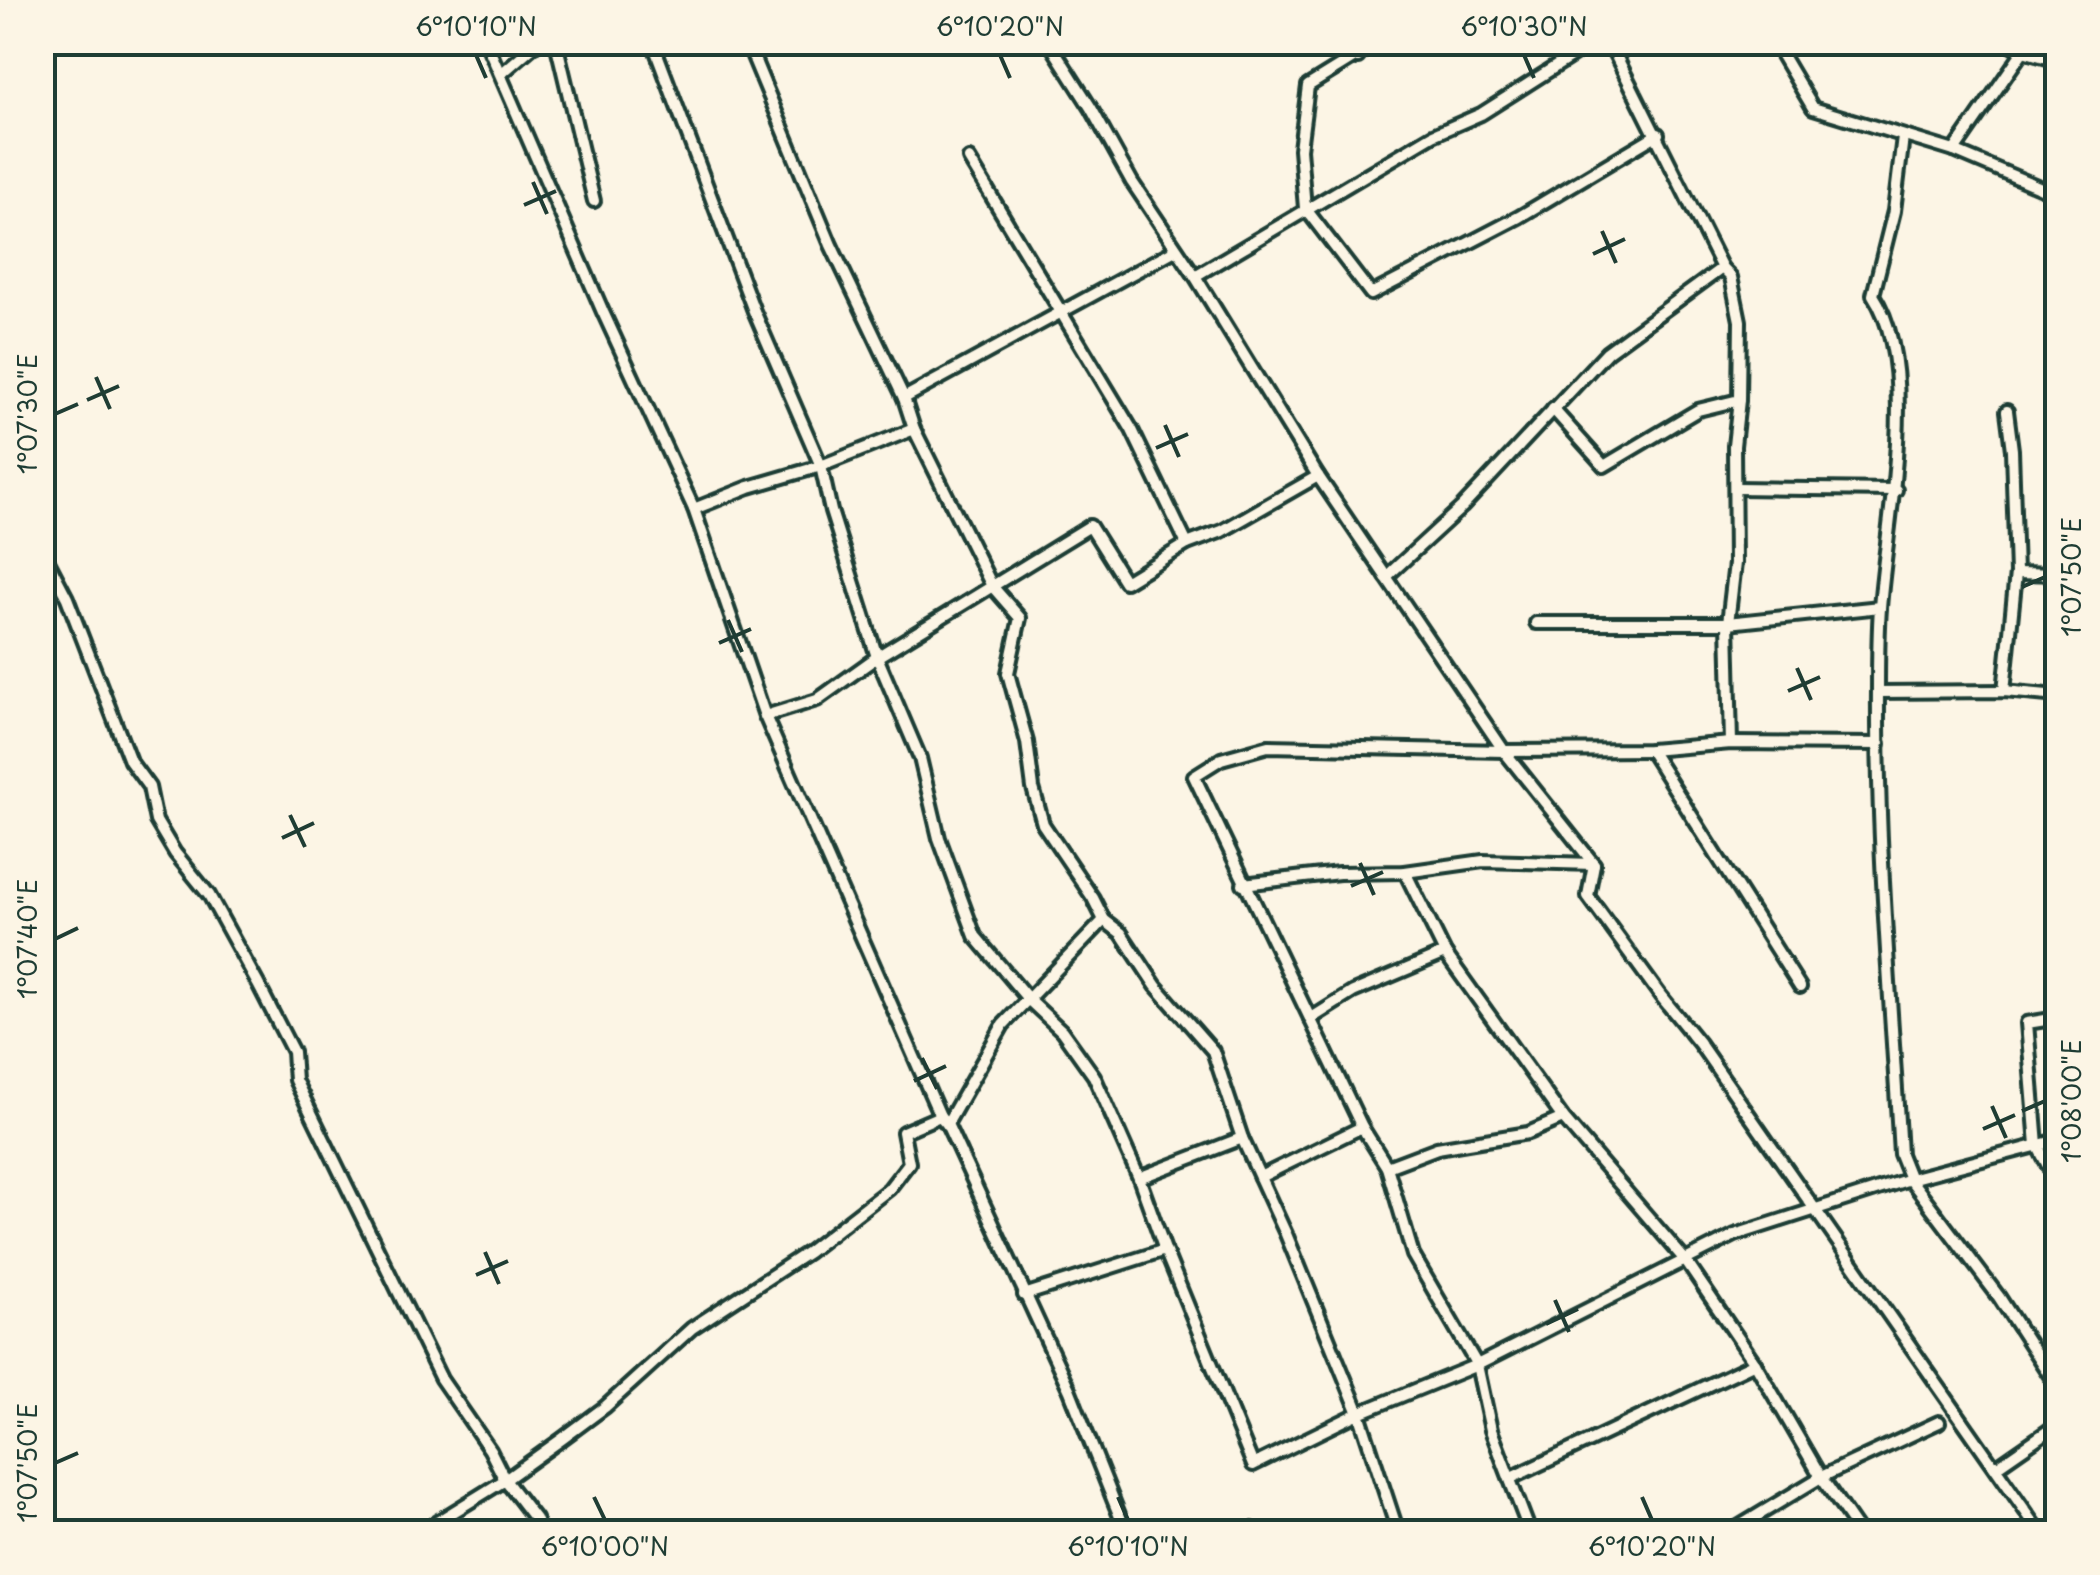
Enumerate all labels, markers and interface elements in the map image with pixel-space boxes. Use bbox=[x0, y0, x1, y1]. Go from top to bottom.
text: 6°10'10"N bbox=[415, 7, 537, 45]
text: 6°10'20"N bbox=[936, 7, 1064, 45]
text: 6°10'30"N bbox=[1460, 7, 1588, 45]
text: 1°07'30"E bbox=[8, 354, 46, 474]
text: 1°07'50"E bbox=[2052, 517, 2090, 637]
text: 1°07'40"E bbox=[8, 879, 46, 999]
text: 1°08'00"E bbox=[2052, 1039, 2090, 1163]
text: 1°07'50"E bbox=[8, 1403, 46, 1523]
text: 6°10'00"N bbox=[541, 1527, 669, 1565]
text: 6°10'10"N bbox=[1067, 1527, 1189, 1565]
text: 6°10'20"N bbox=[1588, 1527, 1716, 1565]

